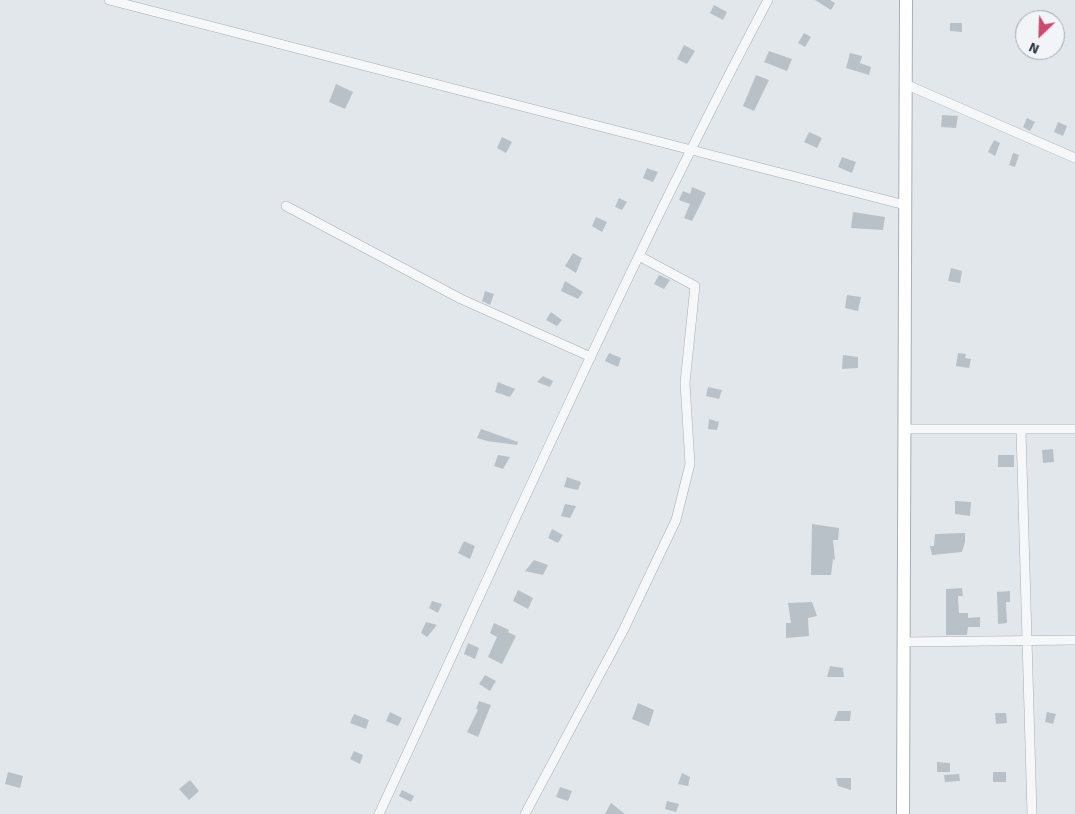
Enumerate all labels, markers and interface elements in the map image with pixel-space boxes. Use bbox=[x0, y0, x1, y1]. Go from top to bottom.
north arrow bbox=[1015, 10, 1065, 60]
text: N bbox=[1026, 38, 1042, 58]

